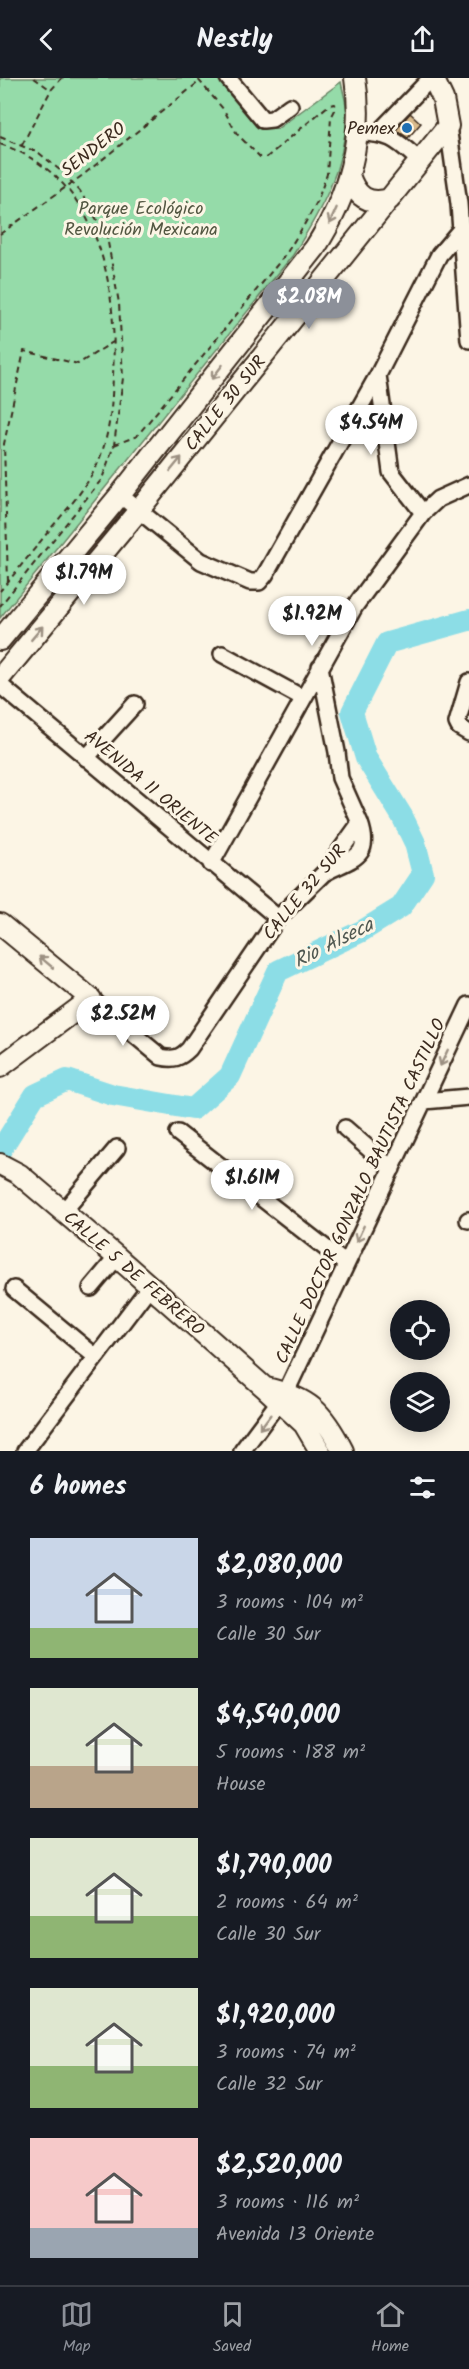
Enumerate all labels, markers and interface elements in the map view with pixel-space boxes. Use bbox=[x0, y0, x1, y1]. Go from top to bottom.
text: Nestly bbox=[196, 18, 273, 61]
icon: back bbox=[30, 23, 63, 56]
icon: share bbox=[406, 23, 439, 56]
street label: SENDERO bbox=[55, 115, 133, 185]
place label: Pemex bbox=[347, 115, 395, 144]
marker: Pemex bbox=[400, 121, 414, 135]
park label: Parque Ecológico Revolución Mexicana bbox=[64, 195, 218, 245]
one-way arrow bbox=[327, 206, 338, 225]
pin: $2.08M bbox=[260, 279, 358, 330]
text: $2.08M bbox=[276, 282, 342, 314]
street label: CALLE 30 SUR bbox=[178, 350, 274, 458]
one-way arrow bbox=[211, 364, 224, 380]
pin: $4.54M bbox=[322, 405, 420, 456]
text: $4.54M bbox=[339, 408, 403, 440]
one-way arrow bbox=[169, 457, 183, 472]
pin: $1.79M bbox=[35, 555, 133, 606]
text: $1.79M bbox=[55, 558, 113, 590]
pin: $1.92M bbox=[263, 596, 361, 647]
text: $1.92M bbox=[282, 599, 342, 631]
one-way arrow bbox=[31, 625, 44, 641]
street label: AVENIDA 11 ORIENTE bbox=[77, 723, 224, 853]
street label: CALLE 32 SUR bbox=[256, 838, 354, 947]
water label: Rio Alseca bbox=[288, 909, 381, 978]
one-way arrow bbox=[38, 955, 54, 968]
pin: $2.52M bbox=[74, 996, 172, 1047]
text: $2.52M bbox=[90, 999, 156, 1031]
street label: CALLE DOCTOR GONZALO BAUTISTA CASTILLO bbox=[268, 1014, 454, 1369]
one-way arrow bbox=[438, 1049, 450, 1067]
pin: $1.61M bbox=[203, 1160, 301, 1211]
text: $1.61M bbox=[225, 1163, 279, 1195]
street label: CALLE 5 DE FEBRERO bbox=[56, 1204, 210, 1344]
one-way arrow bbox=[354, 1225, 366, 1243]
map controls bbox=[390, 1300, 450, 1432]
button: locate bbox=[390, 1300, 450, 1360]
button: layers bbox=[390, 1372, 450, 1432]
one-way arrow bbox=[258, 1413, 271, 1429]
text: 6 homes bbox=[30, 1466, 127, 1508]
icon: filters bbox=[406, 1471, 439, 1504]
text: $2,080,000 bbox=[216, 1545, 342, 1587]
icon: home bbox=[78, 1562, 150, 1634]
text: 3 rooms · 104 m² bbox=[216, 1587, 363, 1619]
text: Calle 30 Sur bbox=[216, 1619, 320, 1651]
text: $4,540,000 bbox=[216, 1695, 340, 1737]
icon: home bbox=[78, 1712, 150, 1784]
text: 5 rooms · 188 m² bbox=[216, 1737, 365, 1769]
text: House bbox=[216, 1769, 266, 1801]
text: $1,790,000 bbox=[216, 1845, 332, 1887]
icon: home bbox=[78, 1862, 150, 1934]
text: 2 rooms · 64 m² bbox=[216, 1887, 358, 1919]
text: Calle 30 Sur bbox=[216, 1919, 320, 1951]
text: $1,920,000 bbox=[216, 1995, 335, 2037]
icon: home bbox=[78, 2012, 150, 2084]
text: 3 rooms · 74 m² bbox=[216, 2037, 356, 2069]
text: Calle 32 Sur bbox=[216, 2069, 322, 2101]
text: $2,520,000 bbox=[216, 2145, 342, 2187]
icon: home bbox=[78, 2162, 150, 2234]
text: 3 rooms · 116 m² bbox=[216, 2187, 359, 2219]
text: Avenida 13 Oriente bbox=[216, 2219, 374, 2251]
tab: Map bbox=[60, 2298, 93, 2359]
tab: Saved bbox=[213, 2298, 251, 2359]
tab: Home bbox=[371, 2298, 409, 2359]

